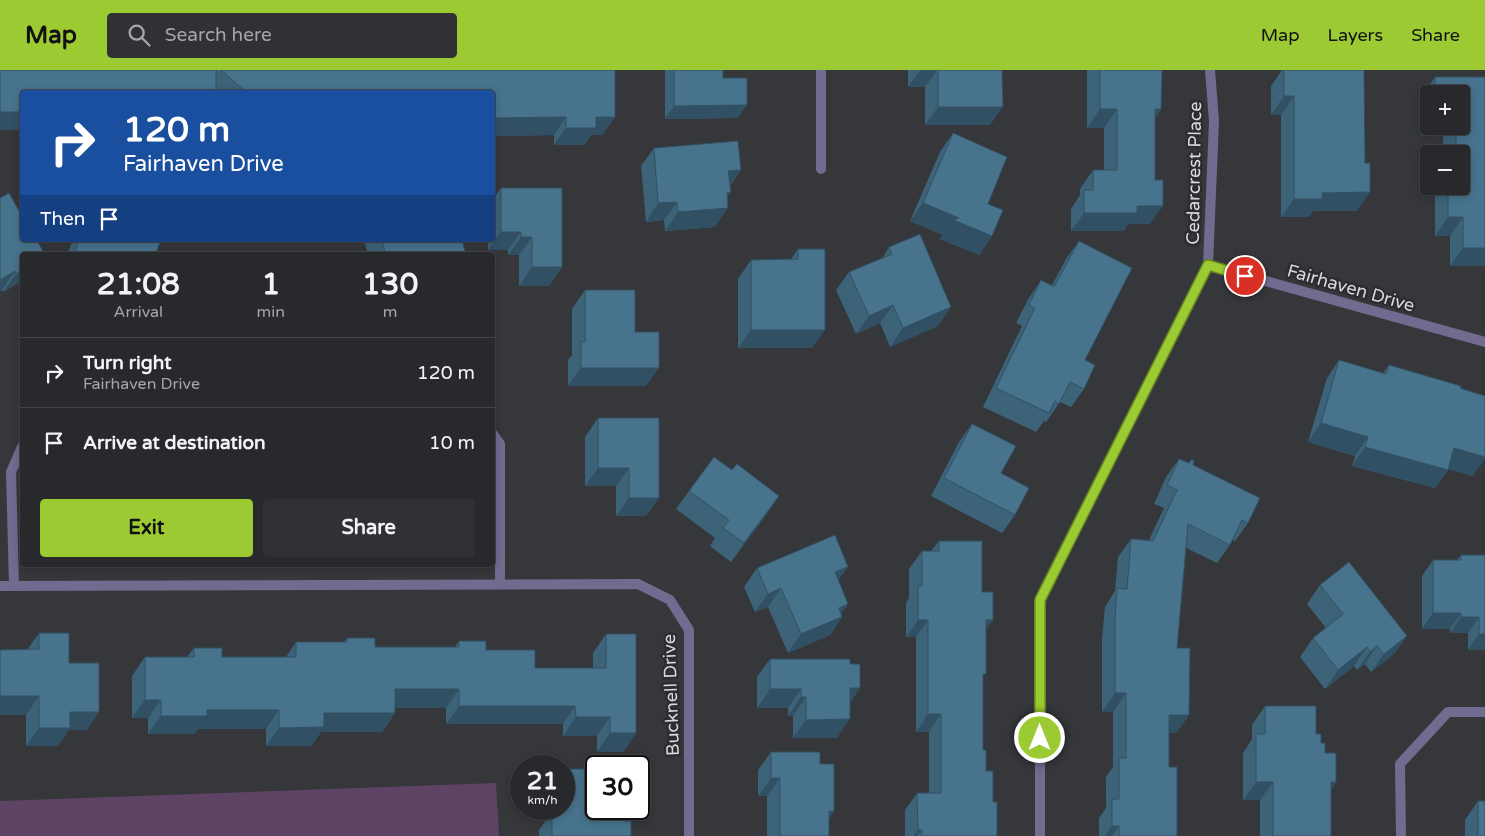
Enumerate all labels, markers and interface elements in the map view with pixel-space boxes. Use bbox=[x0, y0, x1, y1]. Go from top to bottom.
search box bbox=[107, 13, 457, 58]
text: Map bbox=[25, 21, 77, 50]
icon: search bbox=[125, 21, 153, 49]
text: Search here bbox=[165, 24, 272, 46]
text: Map bbox=[1261, 24, 1300, 46]
text: Layers bbox=[1328, 24, 1383, 46]
text: Share bbox=[1411, 24, 1460, 46]
map controls bbox=[1420, 85, 1470, 195]
button: + bbox=[1420, 85, 1470, 135]
street label: Cedarcrest Place bbox=[1182, 101, 1206, 245]
text: 120 m bbox=[123, 109, 230, 151]
icon: right bbox=[40, 110, 105, 175]
button: − bbox=[1420, 145, 1470, 195]
text: Fairhaven Drive bbox=[123, 151, 284, 177]
icon: arrive bbox=[95, 205, 123, 233]
text: Then bbox=[40, 208, 85, 230]
pin bbox=[1224, 255, 1266, 297]
street label: Fairhaven Drive bbox=[1285, 259, 1417, 317]
icon: arrive bbox=[1231, 262, 1259, 290]
text: 21:08 bbox=[97, 266, 180, 303]
text: 1 bbox=[261, 266, 280, 303]
text: 130 bbox=[362, 266, 418, 303]
text: Arrival bbox=[114, 302, 163, 322]
text: min bbox=[257, 302, 285, 322]
text: m bbox=[383, 302, 397, 322]
text: Turn right bbox=[83, 352, 171, 374]
icon: right bbox=[40, 359, 68, 387]
text: 120 m bbox=[417, 362, 475, 384]
text: Fairhaven Drive bbox=[83, 374, 200, 394]
icon: arrive bbox=[40, 429, 68, 457]
text: Arrive at destination bbox=[83, 432, 266, 454]
text: 10 m bbox=[429, 432, 475, 454]
button: Exit bbox=[40, 499, 253, 557]
button: Share bbox=[263, 499, 475, 557]
street label: Bucknell Drive bbox=[658, 634, 684, 756]
position arrow bbox=[1013, 711, 1065, 763]
speed limit sign: 30 bbox=[585, 755, 650, 820]
text: 21 bbox=[527, 766, 558, 796]
text: km/h bbox=[527, 793, 558, 807]

